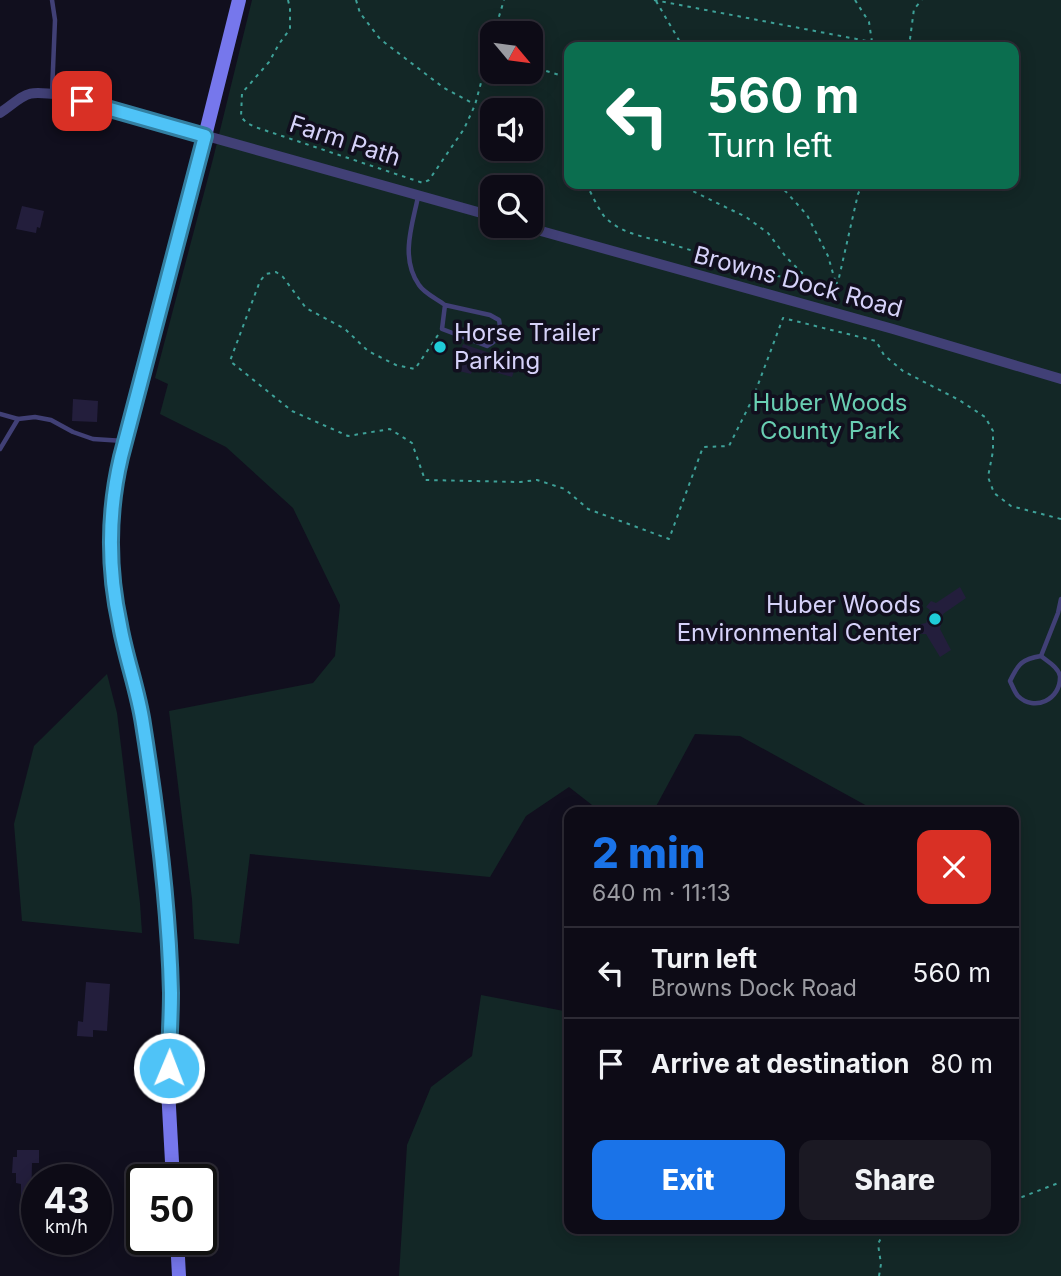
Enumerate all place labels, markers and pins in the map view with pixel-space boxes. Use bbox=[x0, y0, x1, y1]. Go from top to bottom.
pin bbox=[52, 71, 112, 131]
place label: Horse Trailer Parking bbox=[454, 318, 600, 375]
marker: Horse Trailer Parking bbox=[432, 339, 448, 355]
place label: Huber Woods Environmental Center bbox=[677, 590, 921, 647]
marker: Huber Woods Environmental Center bbox=[927, 611, 943, 627]

